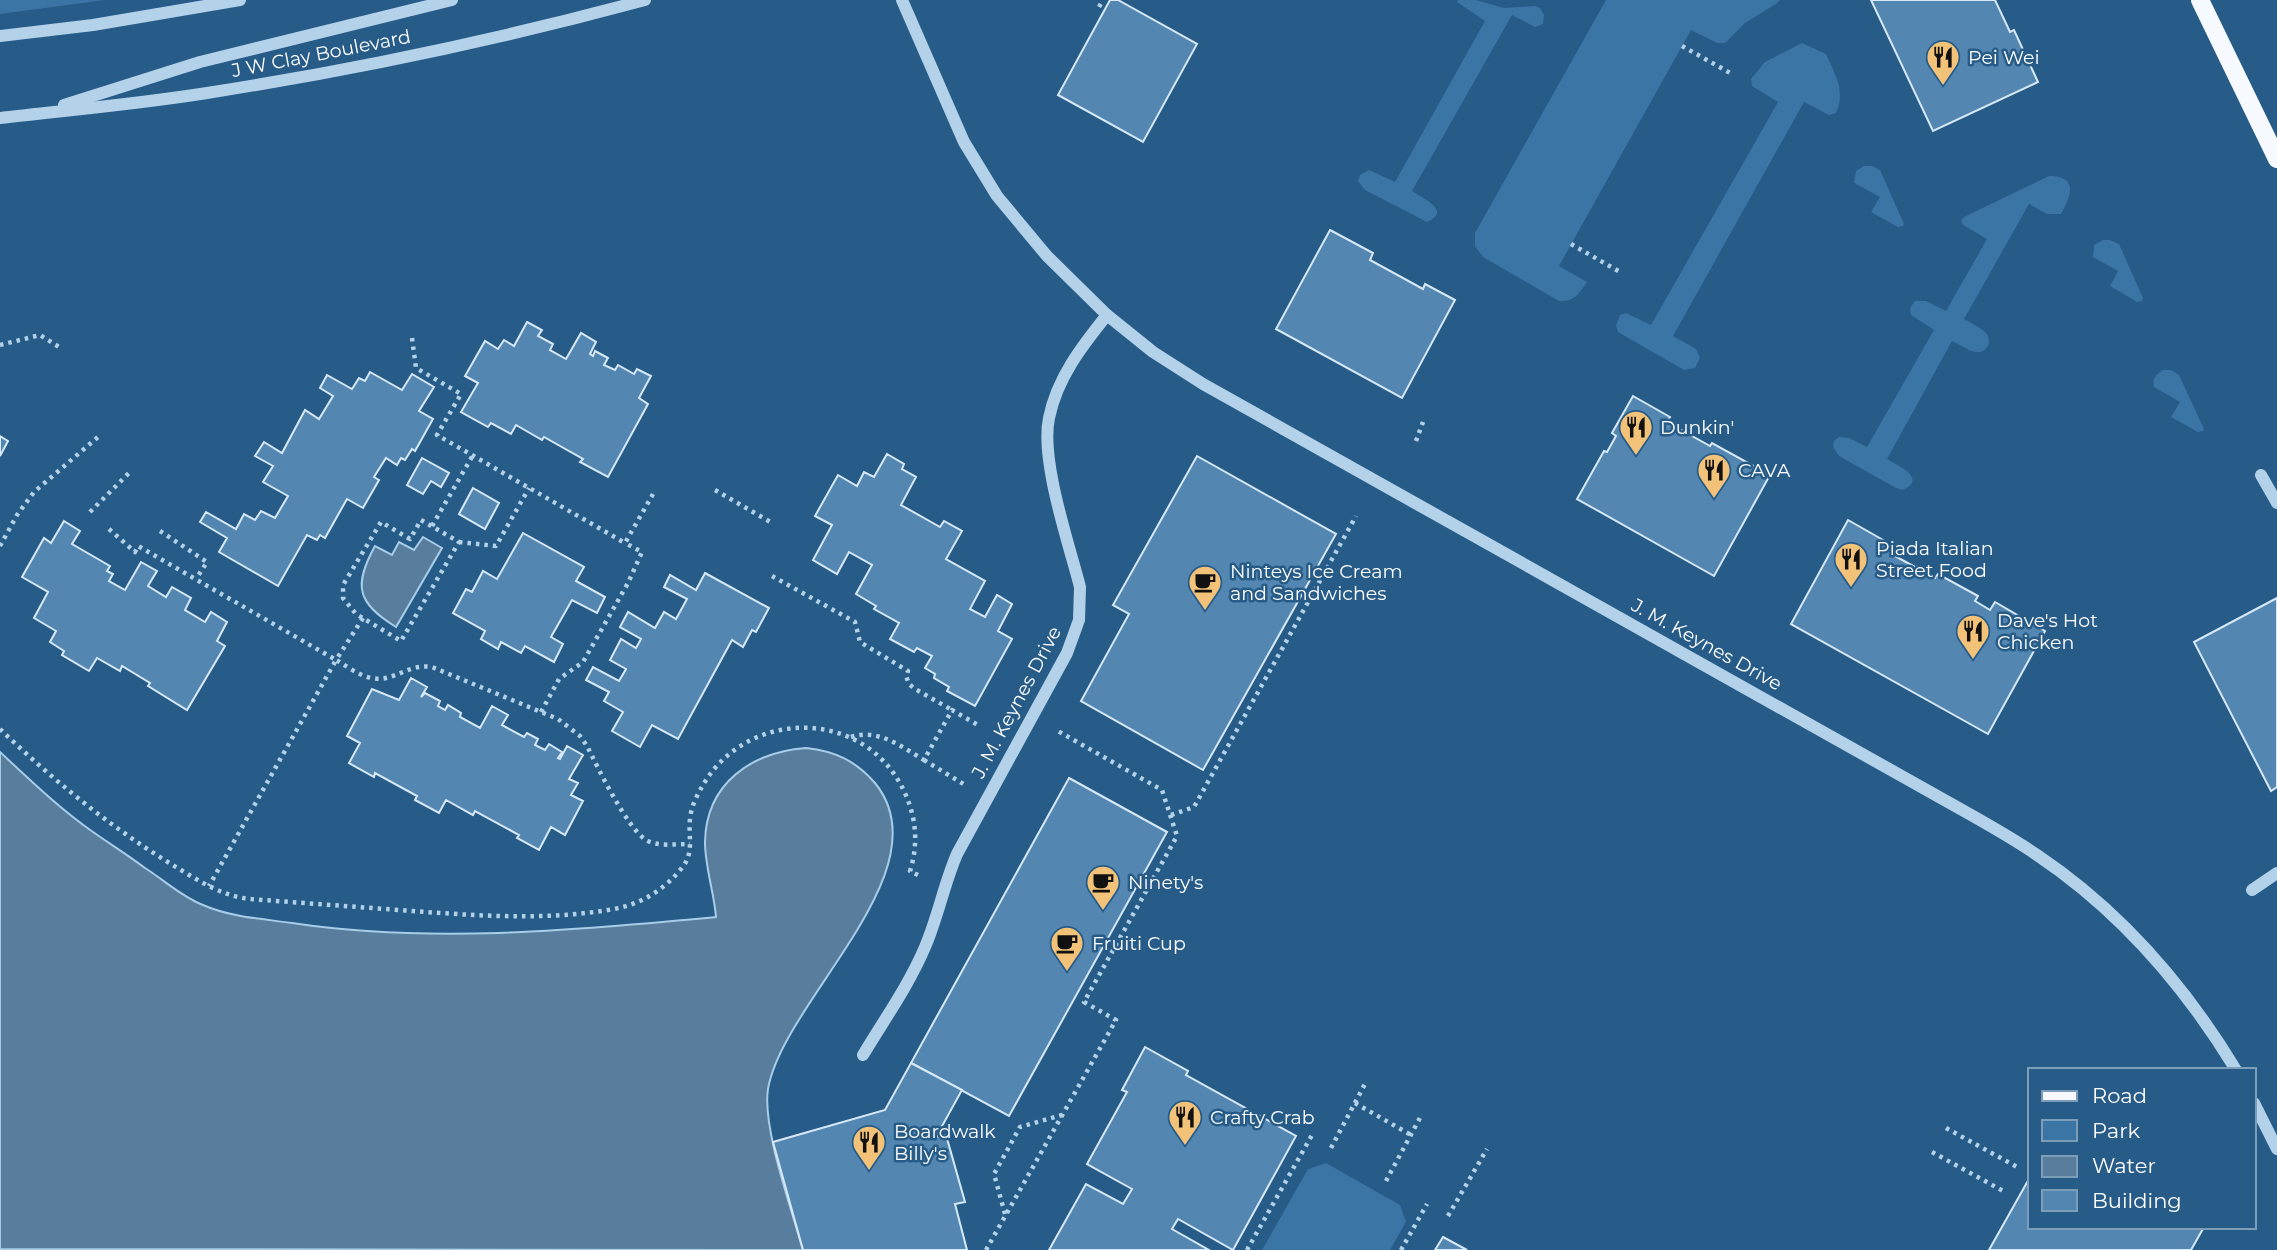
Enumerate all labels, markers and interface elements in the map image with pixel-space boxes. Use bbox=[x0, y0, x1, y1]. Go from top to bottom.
street label: J W Clay Boulevard bbox=[229, 25, 413, 82]
restaurant icon: Pei Wei bbox=[1924, 38, 1962, 87]
place label: Pei Wei bbox=[1968, 46, 2040, 69]
restaurant icon: Dunkin' bbox=[1617, 408, 1655, 457]
place label: Dunkin' bbox=[1660, 416, 1734, 439]
restaurant icon: CAVA bbox=[1695, 451, 1733, 500]
place label: CAVA bbox=[1738, 459, 1791, 482]
place label: Piada Italian Street Food bbox=[1876, 537, 1994, 582]
restaurant icon: Piada Italian Street Food bbox=[1832, 540, 1870, 589]
place label: Ninteys Ice Cream and Sandwiches bbox=[1230, 560, 1403, 605]
cafe icon: Ninteys Ice Cream and Sandwiches bbox=[1186, 563, 1224, 612]
street label: J. M. Keynes Drive bbox=[1627, 593, 1786, 695]
place label: Dave's Hot Chicken bbox=[1997, 609, 2098, 654]
restaurant icon: Dave's Hot Chicken bbox=[1954, 612, 1992, 661]
street label: J. M. Keynes Drive bbox=[966, 622, 1066, 783]
cafe icon: Ninety's bbox=[1084, 863, 1122, 912]
place label: Ninety's bbox=[1128, 871, 1203, 894]
cafe icon: Fruiti Cup bbox=[1048, 924, 1086, 973]
place label: Fruiti Cup bbox=[1092, 932, 1186, 955]
legend bbox=[2028, 1068, 2256, 1229]
text: Road bbox=[2092, 1083, 2147, 1108]
restaurant icon: Crafty Crab bbox=[1166, 1098, 1204, 1147]
place label: Crafty Crab bbox=[1210, 1106, 1315, 1129]
text: Park bbox=[2092, 1118, 2140, 1143]
place label: Boardwalk Billy's bbox=[894, 1120, 996, 1165]
restaurant icon: Boardwalk Billy's bbox=[850, 1123, 888, 1172]
text: Water bbox=[2092, 1153, 2156, 1178]
text: Building bbox=[2092, 1188, 2182, 1213]

